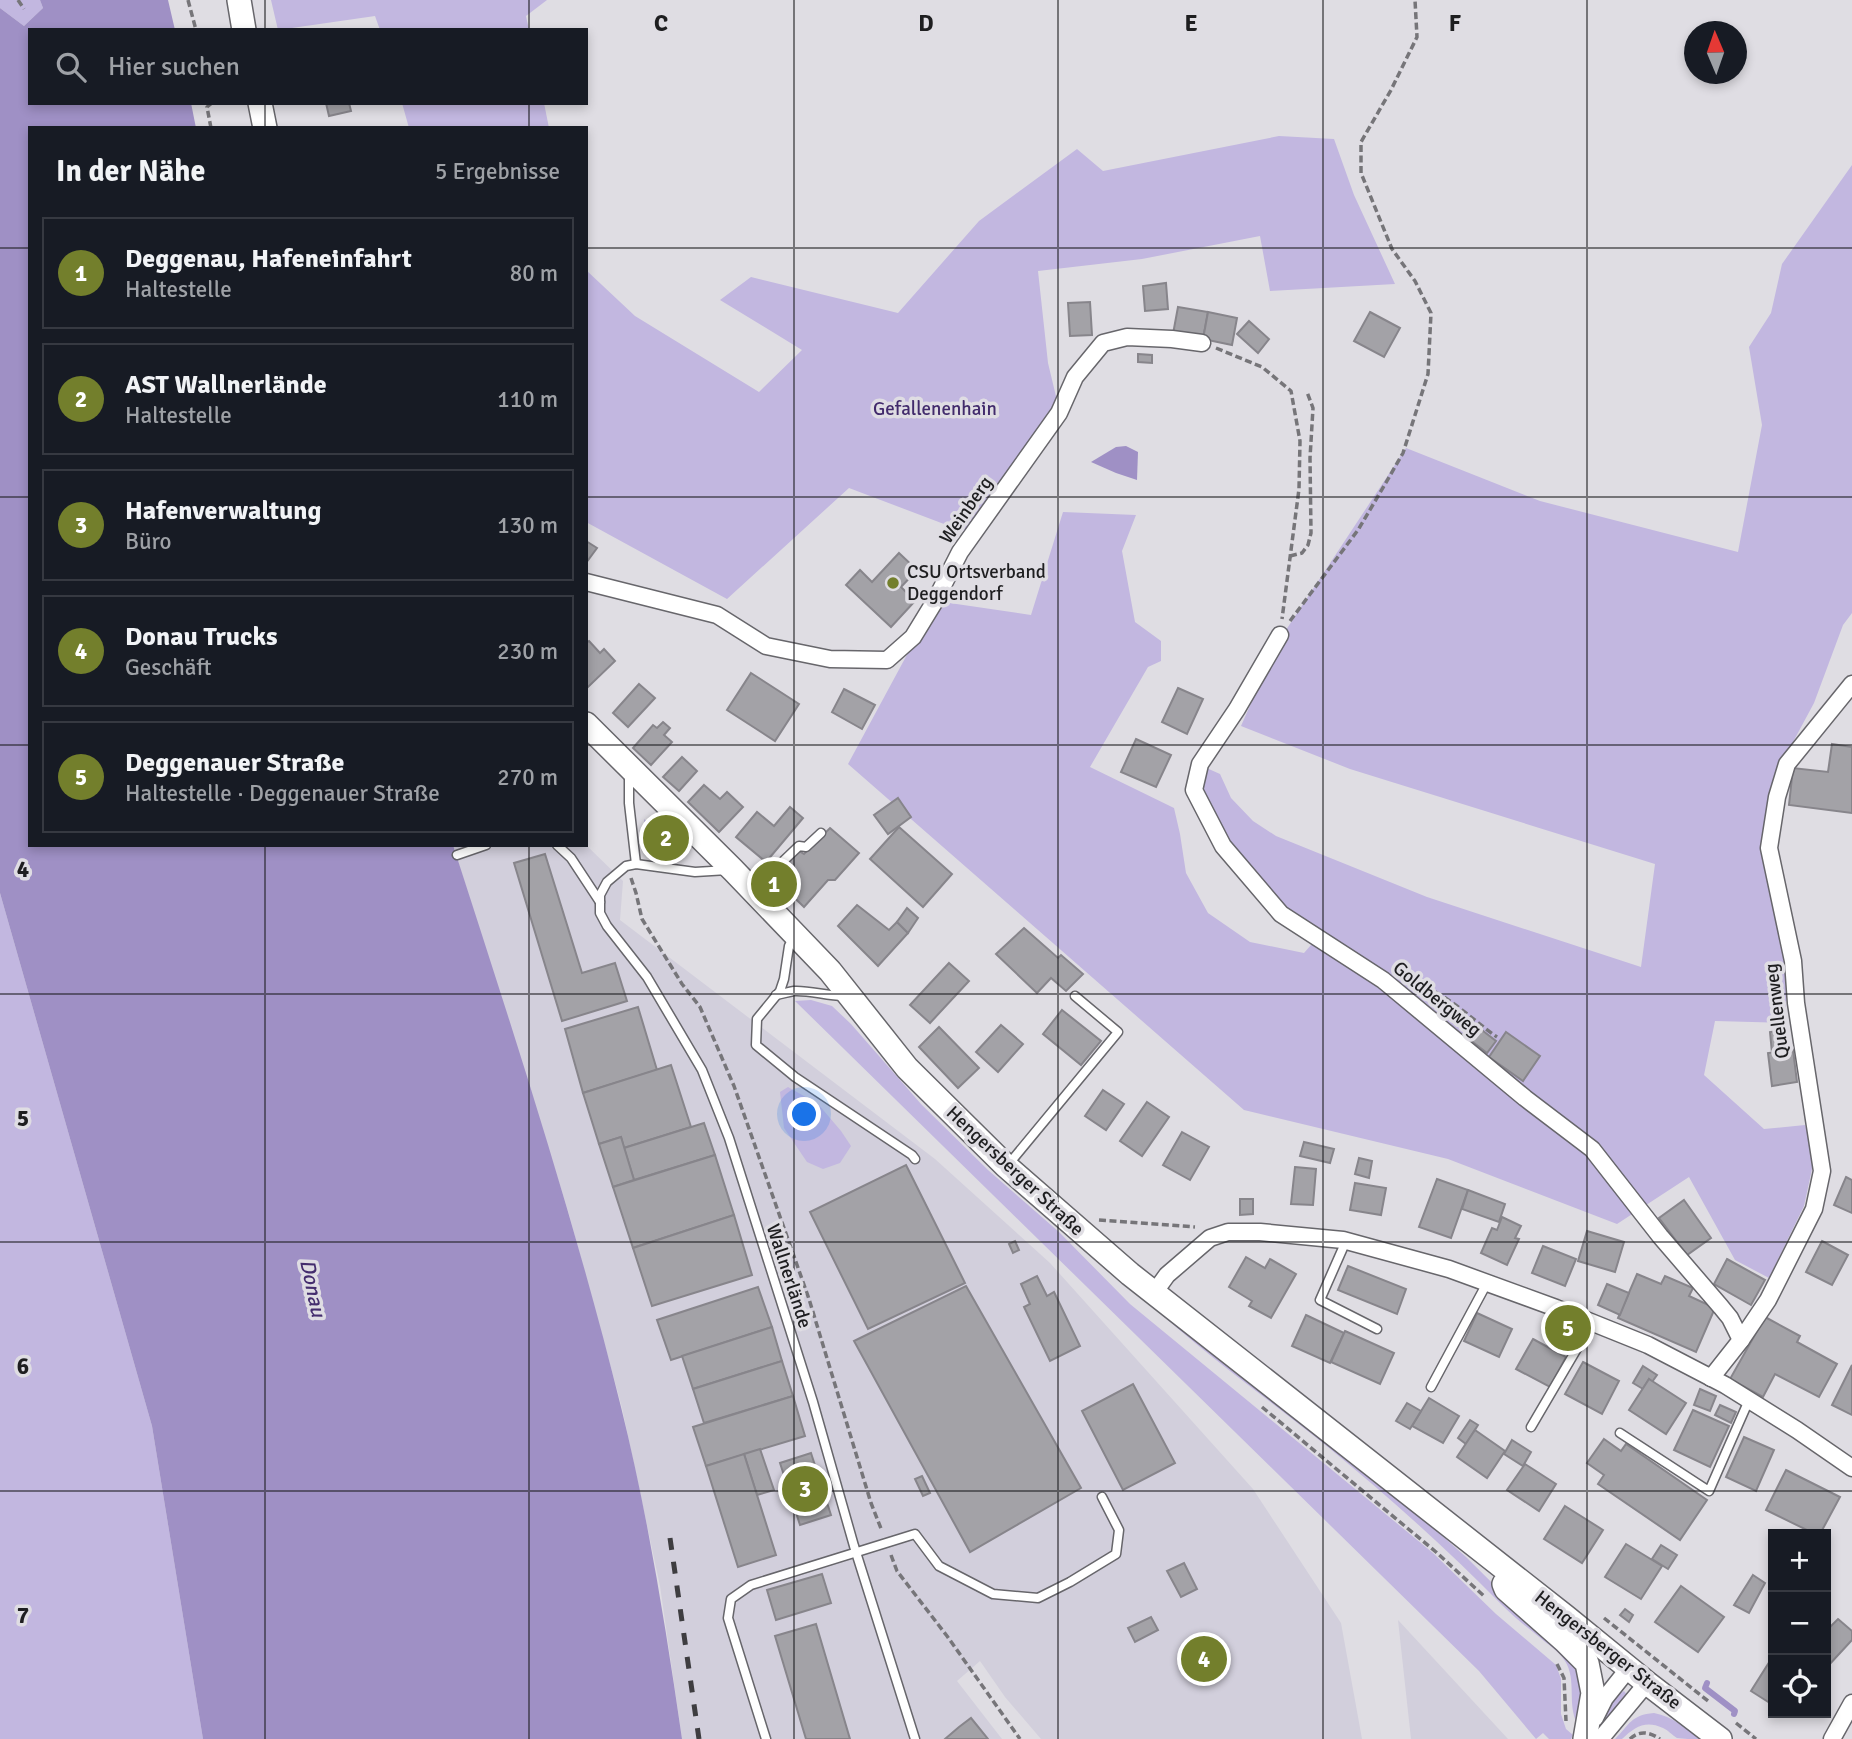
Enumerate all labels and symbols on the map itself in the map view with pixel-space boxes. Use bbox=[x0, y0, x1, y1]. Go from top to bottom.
text: C bbox=[654, 9, 668, 38]
text: D bbox=[918, 9, 934, 38]
text: E bbox=[1184, 9, 1198, 38]
text: F bbox=[1449, 9, 1461, 38]
north arrow bbox=[1684, 21, 1747, 84]
park label: Gefallenenhain bbox=[873, 397, 997, 421]
street label: Weinberg bbox=[934, 472, 998, 548]
place label: CSU Ortsverband Deggendorf bbox=[907, 560, 1046, 606]
marker: CSU Ortsverband Deggendorf bbox=[885, 575, 901, 591]
pin: 2 bbox=[643, 812, 689, 864]
text: 4 bbox=[17, 855, 29, 884]
pin: 1 bbox=[751, 858, 797, 910]
street label: Goldbergweg bbox=[1388, 956, 1486, 1042]
street label: Quellenweg bbox=[1759, 962, 1795, 1060]
your location bbox=[787, 1097, 821, 1131]
street label: Hengersberger Straße bbox=[941, 1101, 1089, 1241]
text: 5 bbox=[17, 1104, 29, 1133]
street label: Wallnerlände bbox=[761, 1221, 817, 1331]
water label: Donau bbox=[294, 1257, 332, 1321]
pin: 5 bbox=[1545, 1302, 1591, 1354]
text: 6 bbox=[17, 1352, 29, 1381]
pin: 3 bbox=[782, 1463, 828, 1515]
street label: Hengersberger Straße bbox=[1530, 1585, 1686, 1715]
text: 7 bbox=[17, 1601, 29, 1630]
pin: 4 bbox=[1181, 1633, 1227, 1685]

